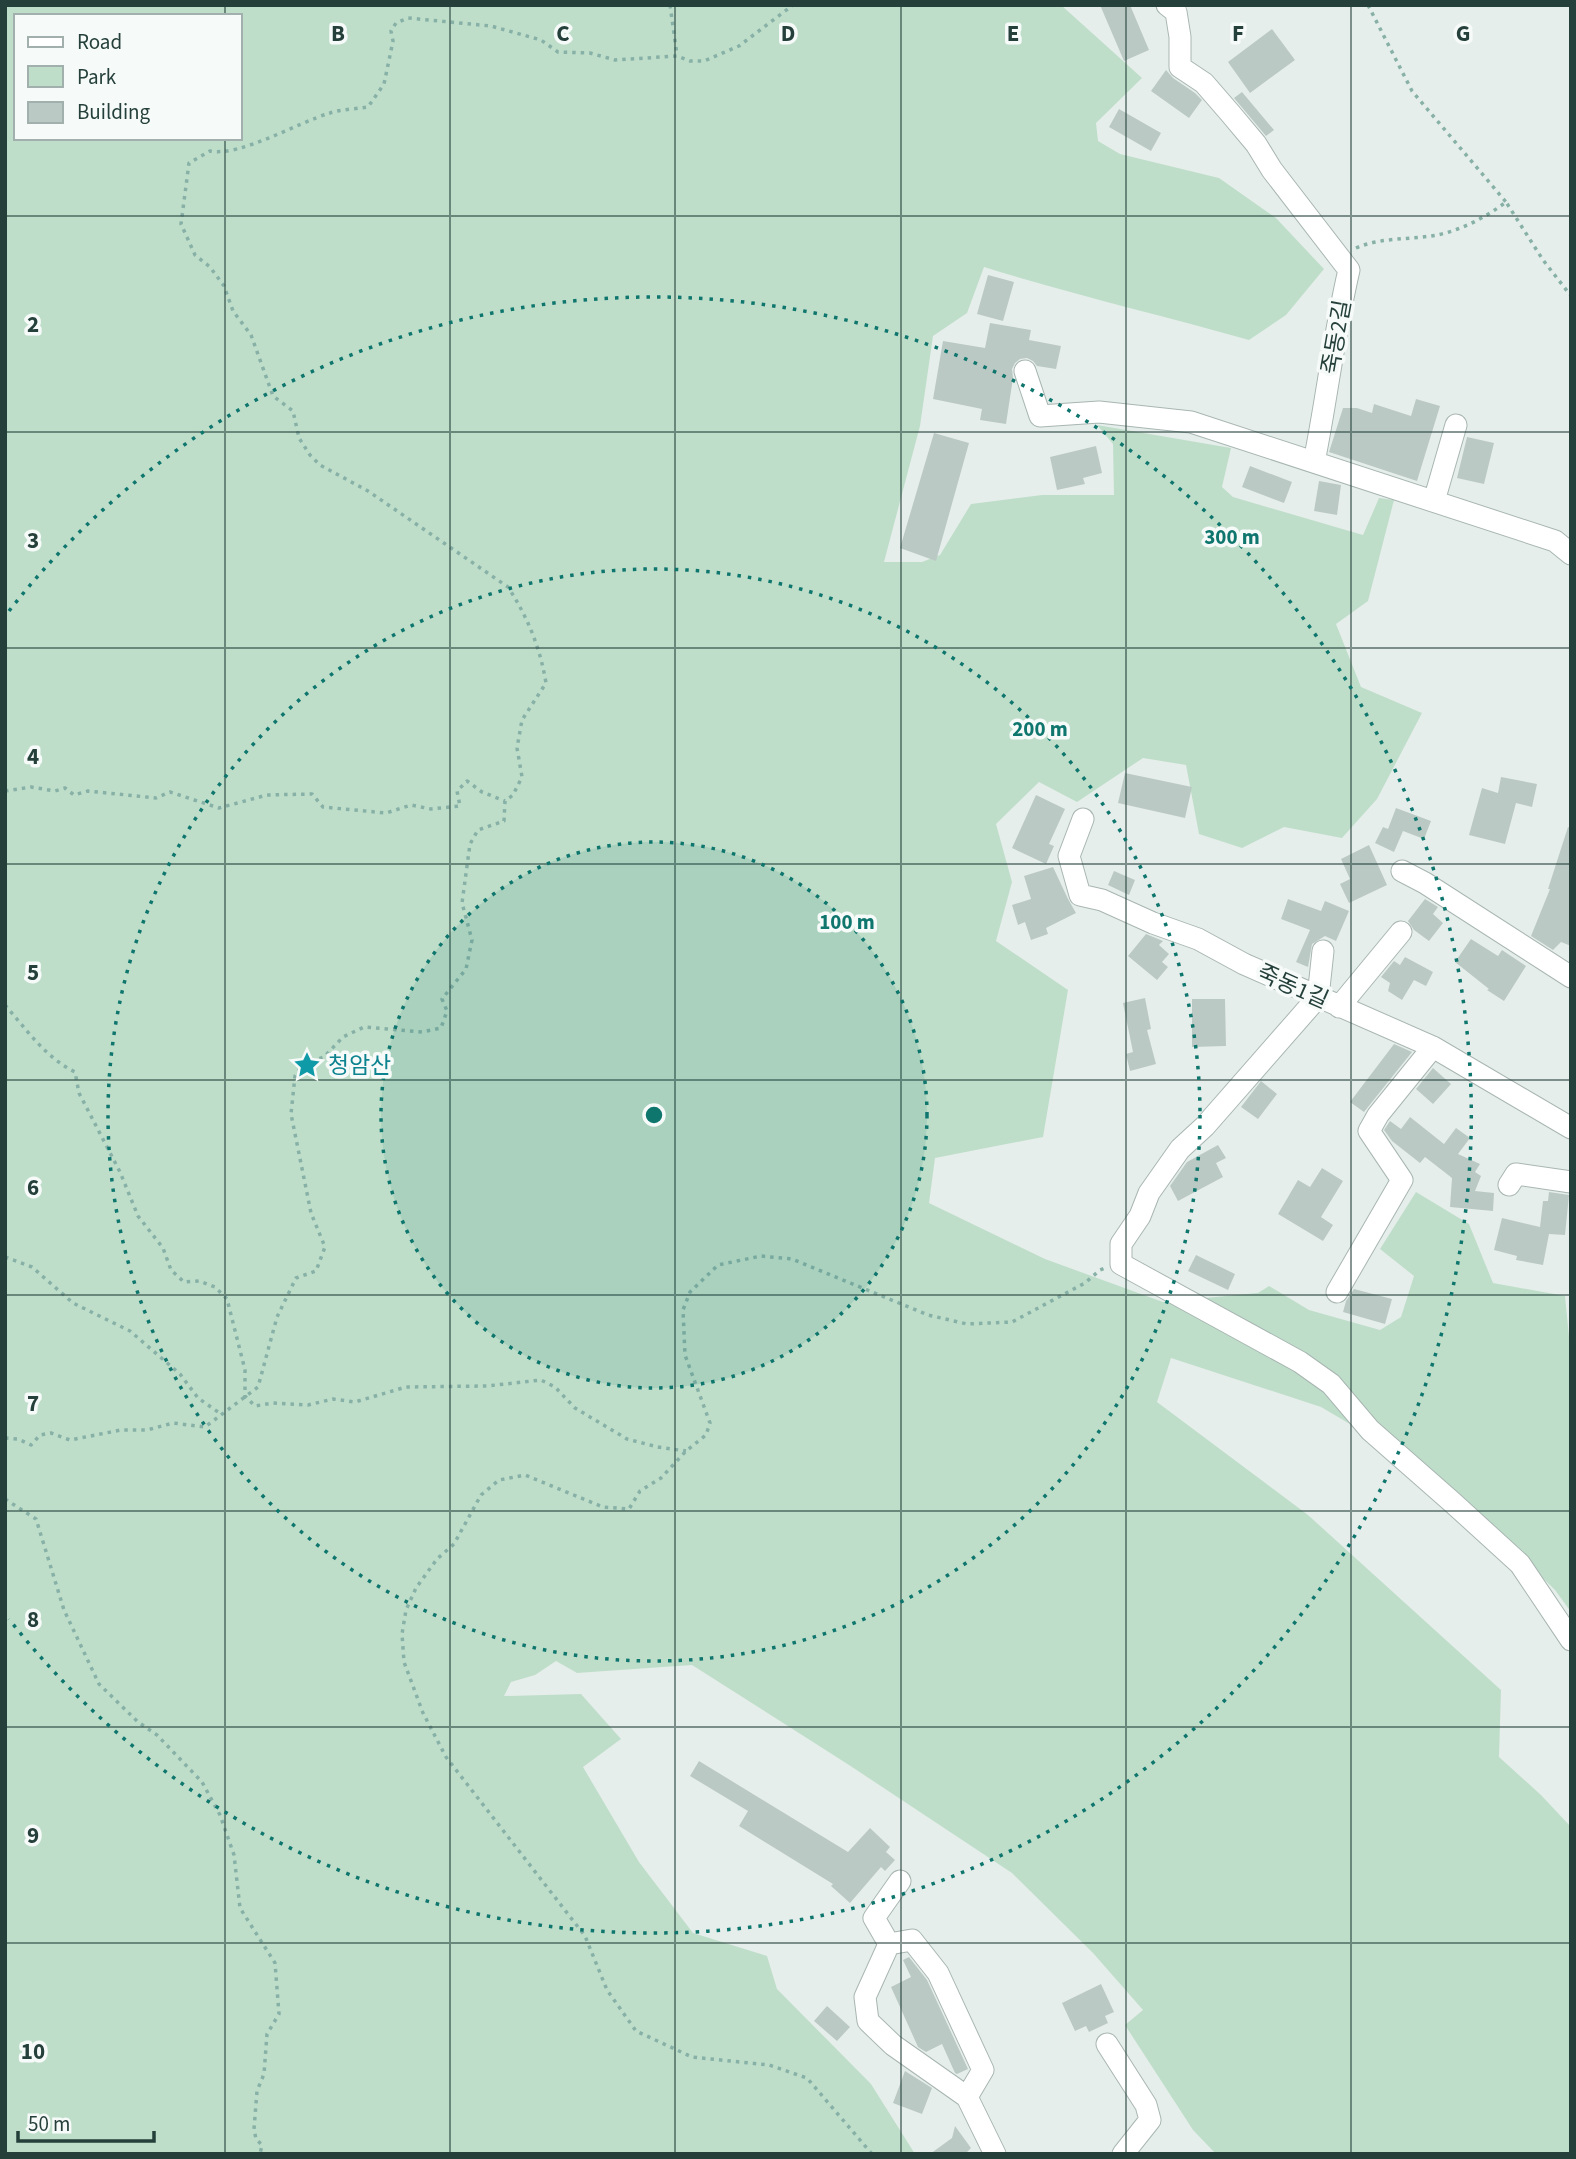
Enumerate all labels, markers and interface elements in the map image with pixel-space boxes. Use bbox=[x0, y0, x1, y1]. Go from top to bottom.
legend bbox=[14, 14, 242, 140]
text: B bbox=[331, 17, 345, 50]
text: C bbox=[556, 17, 570, 50]
text: D bbox=[781, 17, 795, 50]
text: E bbox=[1007, 17, 1019, 50]
text: F bbox=[1232, 17, 1244, 50]
text: G bbox=[1456, 17, 1470, 50]
text: Road bbox=[77, 27, 122, 57]
text: Park bbox=[77, 62, 117, 92]
text: Building bbox=[77, 97, 151, 127]
street label: 죽동2길 bbox=[1314, 297, 1359, 377]
text: 2 bbox=[27, 308, 39, 341]
text: 300 m bbox=[1204, 522, 1260, 552]
text: 3 bbox=[27, 524, 39, 557]
text: 200 m bbox=[1012, 714, 1068, 744]
text: 4 bbox=[27, 740, 39, 773]
text: 100 m bbox=[819, 907, 875, 937]
text: 5 bbox=[27, 956, 39, 989]
street label: 죽동1길 bbox=[1252, 956, 1334, 1017]
place label: 청암산 bbox=[328, 1049, 391, 1082]
place icon: 청암산 bbox=[292, 1050, 322, 1080]
centre of rings bbox=[642, 1103, 666, 1127]
text: 6 bbox=[27, 1171, 39, 1204]
text: 7 bbox=[27, 1387, 39, 1420]
text: 8 bbox=[27, 1603, 39, 1636]
text: 9 bbox=[27, 1819, 39, 1852]
text: 10 bbox=[21, 2035, 45, 2068]
scale bar bbox=[18, 2100, 154, 2144]
text: 50 m bbox=[28, 2109, 70, 2139]

